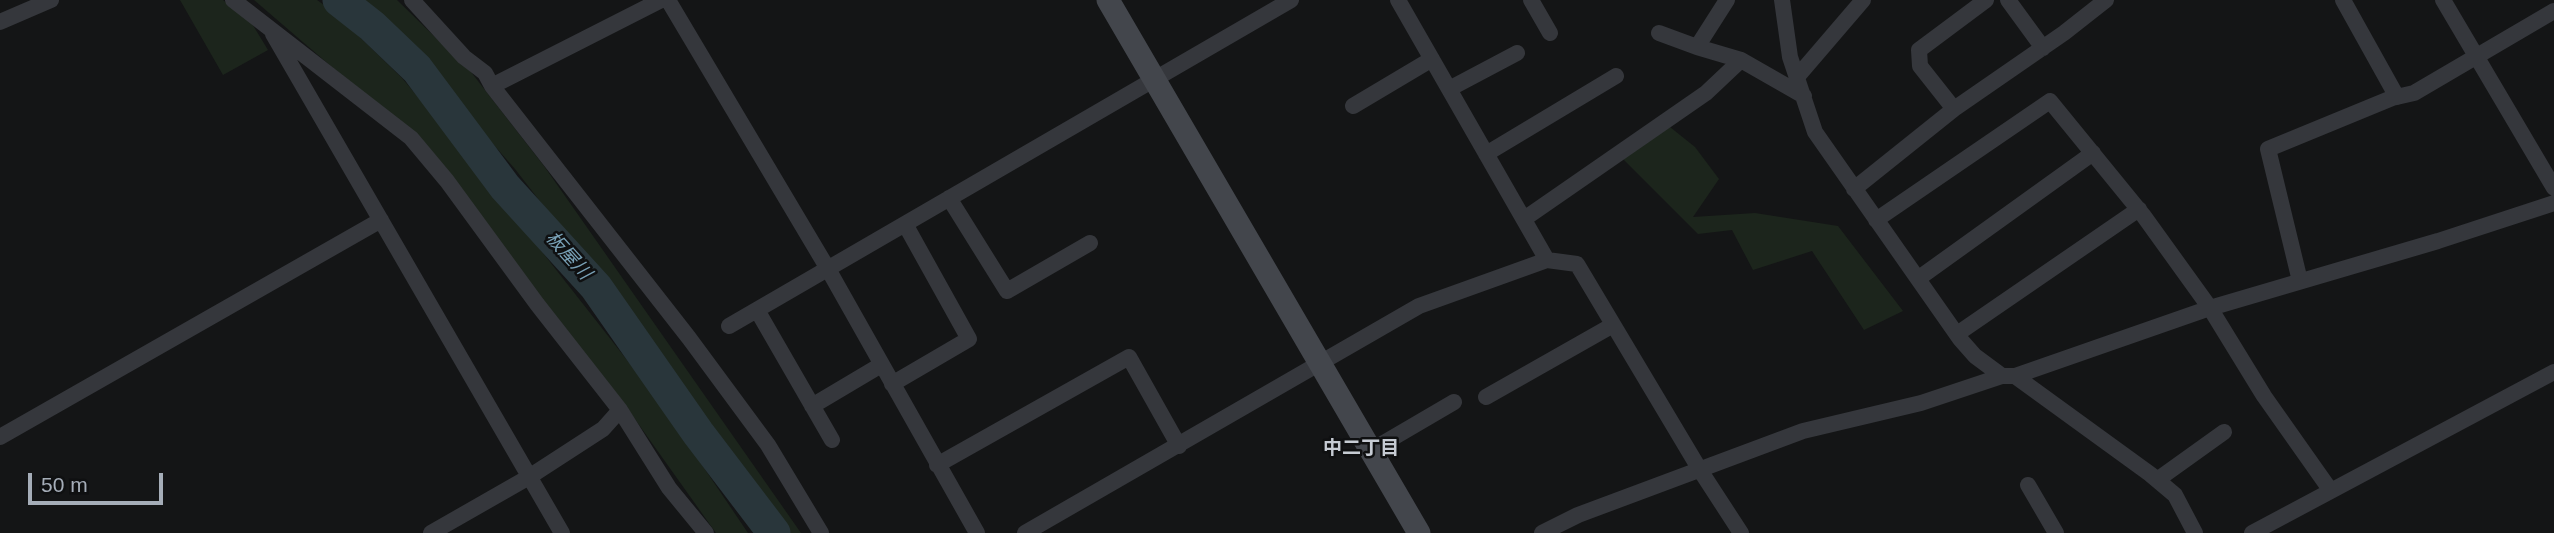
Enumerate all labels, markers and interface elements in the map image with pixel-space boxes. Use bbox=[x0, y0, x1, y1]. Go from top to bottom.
water label: 板屋川 bbox=[540, 227, 596, 285]
district label: 中二丁目 bbox=[1323, 438, 1399, 460]
scale bar bbox=[32, 460, 166, 504]
text: 50 m bbox=[41, 473, 88, 496]

